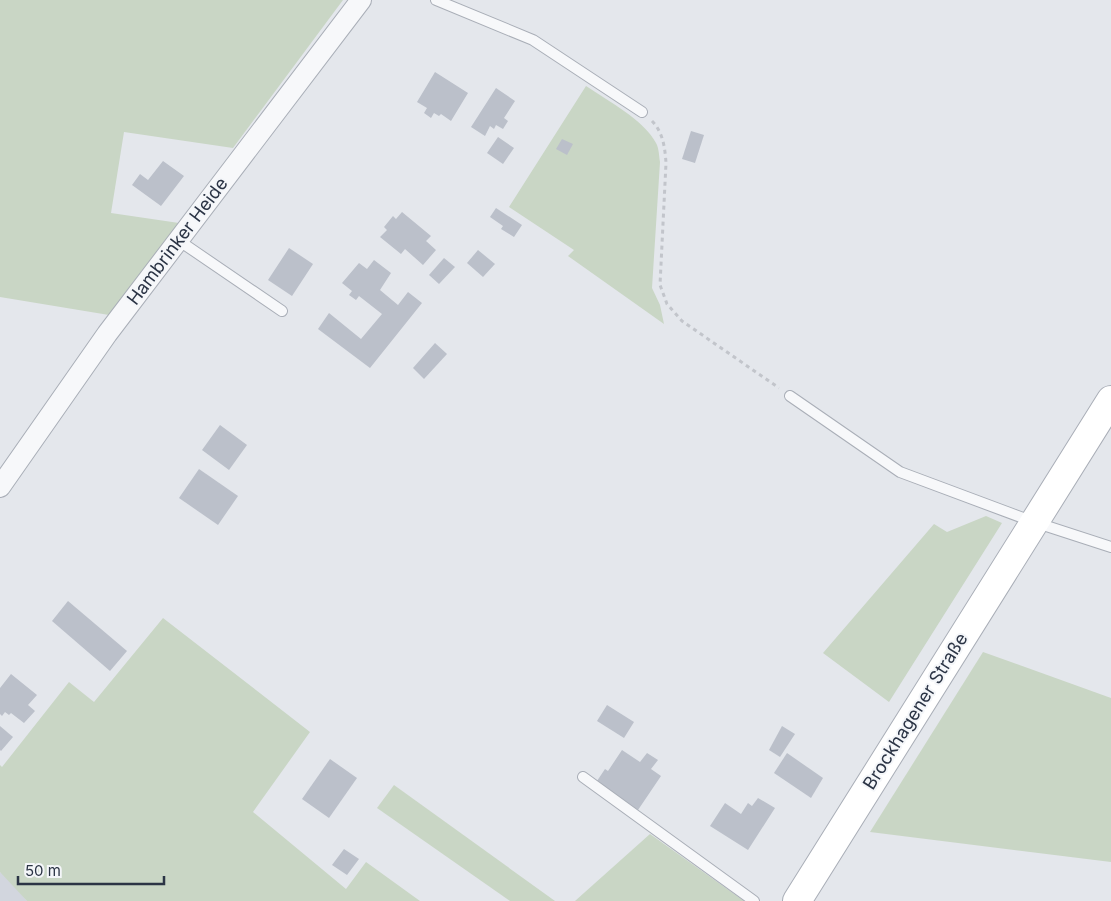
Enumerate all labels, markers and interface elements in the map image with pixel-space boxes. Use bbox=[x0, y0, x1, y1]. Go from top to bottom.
street label: Hambrinker Heide bbox=[122, 173, 232, 309]
street label: Brockhagener Straße bbox=[858, 629, 972, 793]
scale bar bbox=[18, 854, 164, 886]
text: 50 m bbox=[25, 861, 61, 880]

